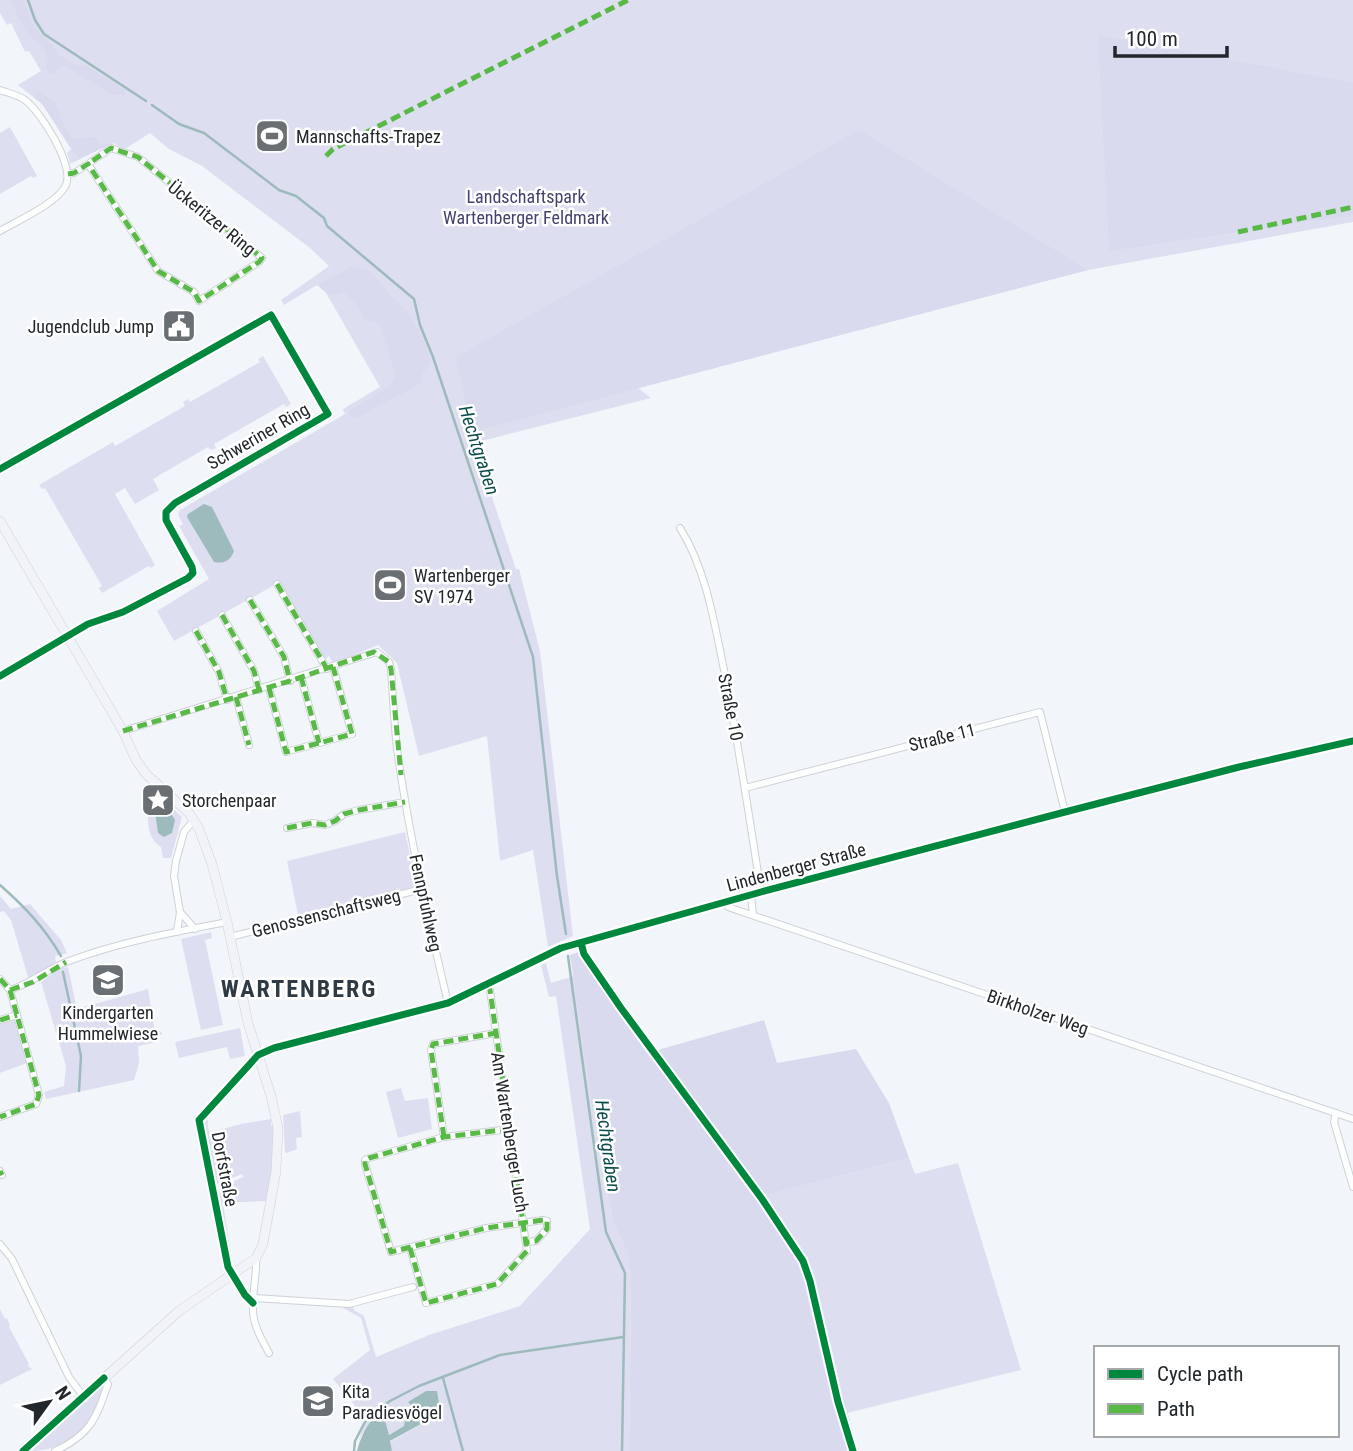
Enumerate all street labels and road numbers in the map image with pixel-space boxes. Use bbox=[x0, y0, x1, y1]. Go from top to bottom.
street label: Ückeritzer Ring bbox=[164, 176, 260, 260]
street label: Schweriner Ring bbox=[203, 398, 313, 474]
street label: Straße 10 bbox=[714, 672, 748, 742]
street label: Straße 11 bbox=[906, 719, 978, 755]
street label: Lindenberger Straße bbox=[724, 838, 868, 896]
street label: Fennpfuhlweg bbox=[405, 852, 447, 954]
street label: Genossenschaftsweg bbox=[249, 884, 403, 942]
street label: Birkholzer Weg bbox=[984, 985, 1092, 1039]
street label: Am Wartenberger Luch bbox=[487, 1050, 533, 1214]
street label: Dorfstraße bbox=[207, 1130, 243, 1208]

